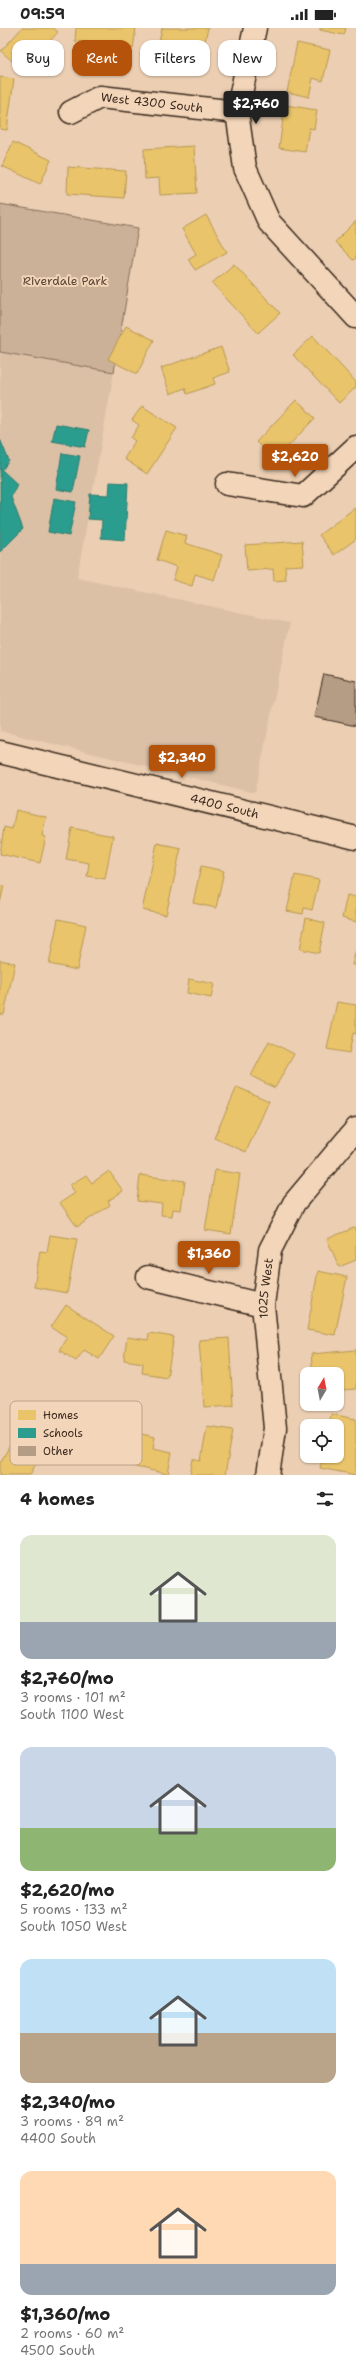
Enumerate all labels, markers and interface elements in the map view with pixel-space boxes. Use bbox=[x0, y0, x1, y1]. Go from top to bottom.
text: 09:59 bbox=[20, 4, 65, 24]
chip: Buy bbox=[12, 40, 64, 76]
chip: Rent bbox=[72, 40, 132, 76]
chip: Filters bbox=[140, 40, 210, 76]
chip: New bbox=[218, 40, 276, 76]
street label: West 4300 South bbox=[100, 89, 204, 116]
pin: $2,760 bbox=[223, 91, 289, 125]
text: $2,760 bbox=[233, 95, 279, 112]
park label: Riverdale Park bbox=[23, 273, 107, 289]
pin: $2,620 bbox=[262, 444, 328, 478]
text: $2,620 bbox=[271, 448, 319, 465]
pin: $2,340 bbox=[149, 745, 215, 779]
text: $2,340 bbox=[158, 749, 206, 766]
street label: 4400 South bbox=[188, 790, 261, 822]
pin: $1,360 bbox=[176, 1241, 242, 1275]
text: $1,360 bbox=[187, 1245, 231, 1262]
street label: 1025 West bbox=[255, 1257, 277, 1319]
north arrow bbox=[300, 1367, 344, 1411]
map controls bbox=[300, 1367, 344, 1463]
legend bbox=[10, 1401, 142, 1465]
text: Homes bbox=[43, 1408, 79, 1423]
button: locate bbox=[300, 1419, 344, 1463]
text: Schools bbox=[43, 1426, 83, 1441]
text: Other bbox=[43, 1444, 74, 1459]
text: 4 homes bbox=[20, 1488, 95, 1510]
icon: filters bbox=[314, 1488, 336, 1510]
icon: home bbox=[142, 1561, 214, 1633]
text: $2,760/mo bbox=[20, 1667, 114, 1689]
text: 3 rooms · 101 m² bbox=[20, 1689, 126, 1706]
text: South 1100 West bbox=[20, 1706, 124, 1723]
icon: home bbox=[142, 1773, 214, 1845]
text: $2,620/mo bbox=[20, 1879, 115, 1901]
text: 5 rooms · 133 m² bbox=[20, 1901, 128, 1918]
text: South 1050 West bbox=[20, 1918, 127, 1935]
icon: home bbox=[142, 1985, 214, 2057]
text: $2,340/mo bbox=[20, 2091, 115, 2113]
text: 3 rooms · 89 m² bbox=[20, 2113, 124, 2130]
text: 4400 South bbox=[20, 2130, 96, 2147]
icon: home bbox=[142, 2197, 214, 2269]
text: $1,360/mo bbox=[20, 2303, 110, 2325]
text: 2 rooms · 60 m² bbox=[20, 2325, 124, 2342]
text: 4500 South bbox=[20, 2342, 95, 2359]

